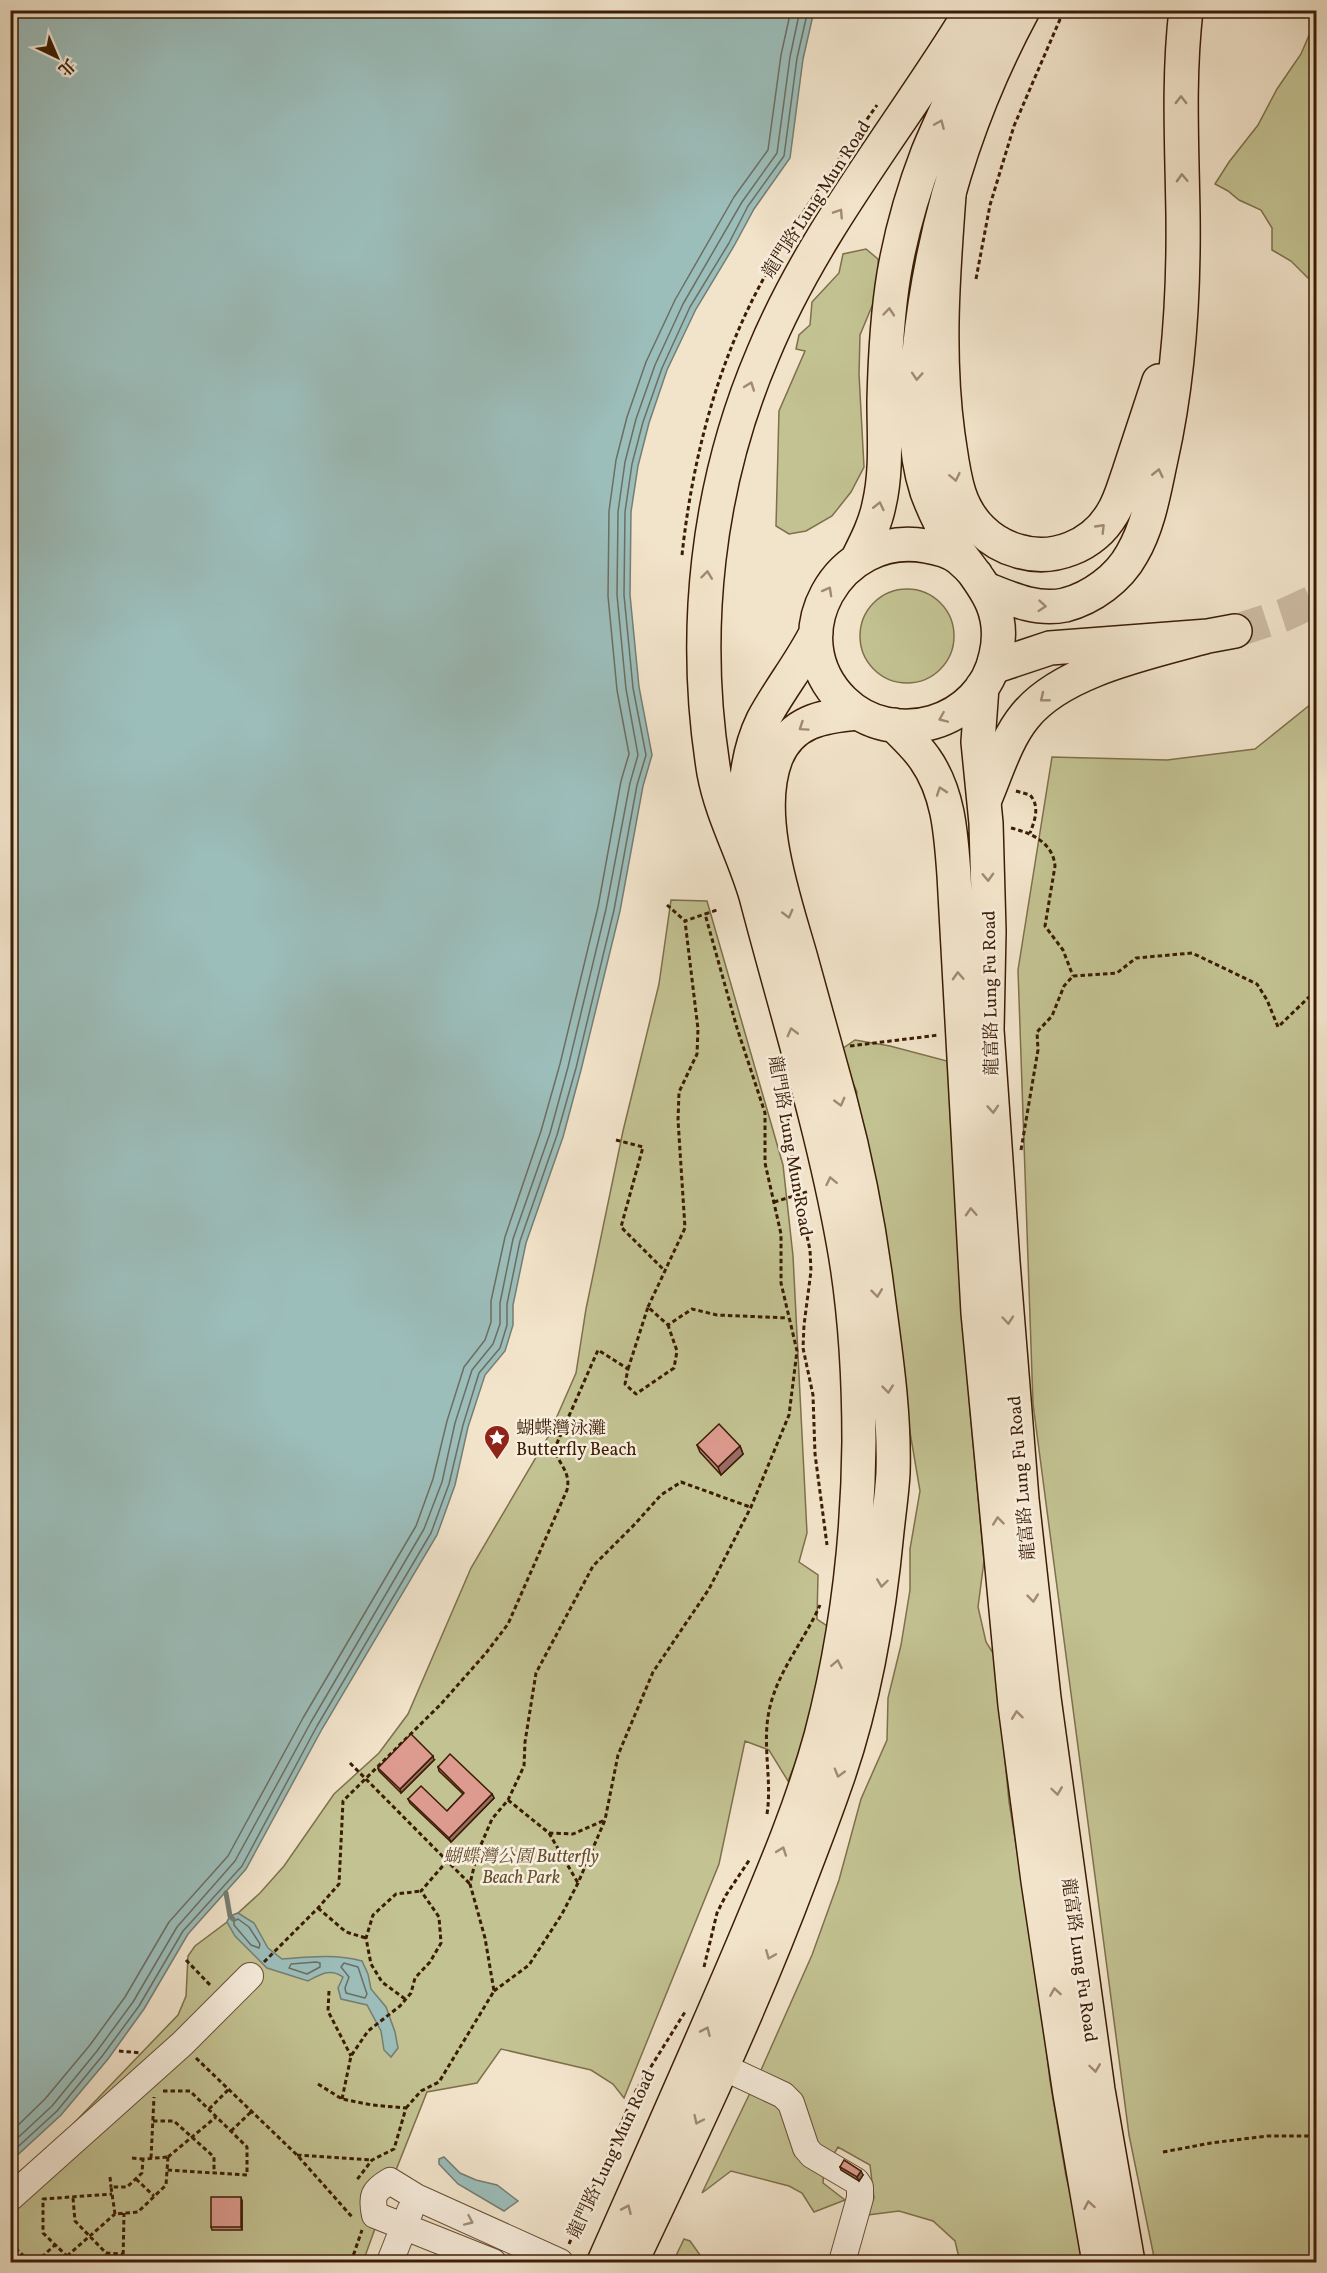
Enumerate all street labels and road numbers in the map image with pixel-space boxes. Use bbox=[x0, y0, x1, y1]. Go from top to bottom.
street label: 龍門路 Lung Mun Road bbox=[757, 116, 878, 283]
street label: 龍富路 Lung Fu Road bbox=[978, 910, 1005, 1076]
street label: 龍門路 Lung Mun Road bbox=[761, 1054, 818, 1239]
street label: 龍富路 Lung Fu Road bbox=[1003, 1394, 1042, 1561]
street label: 龍富路 Lung Fu Road bbox=[1055, 1877, 1102, 2044]
street label: 龍門路 Lung Mun Road bbox=[562, 2066, 662, 2243]

